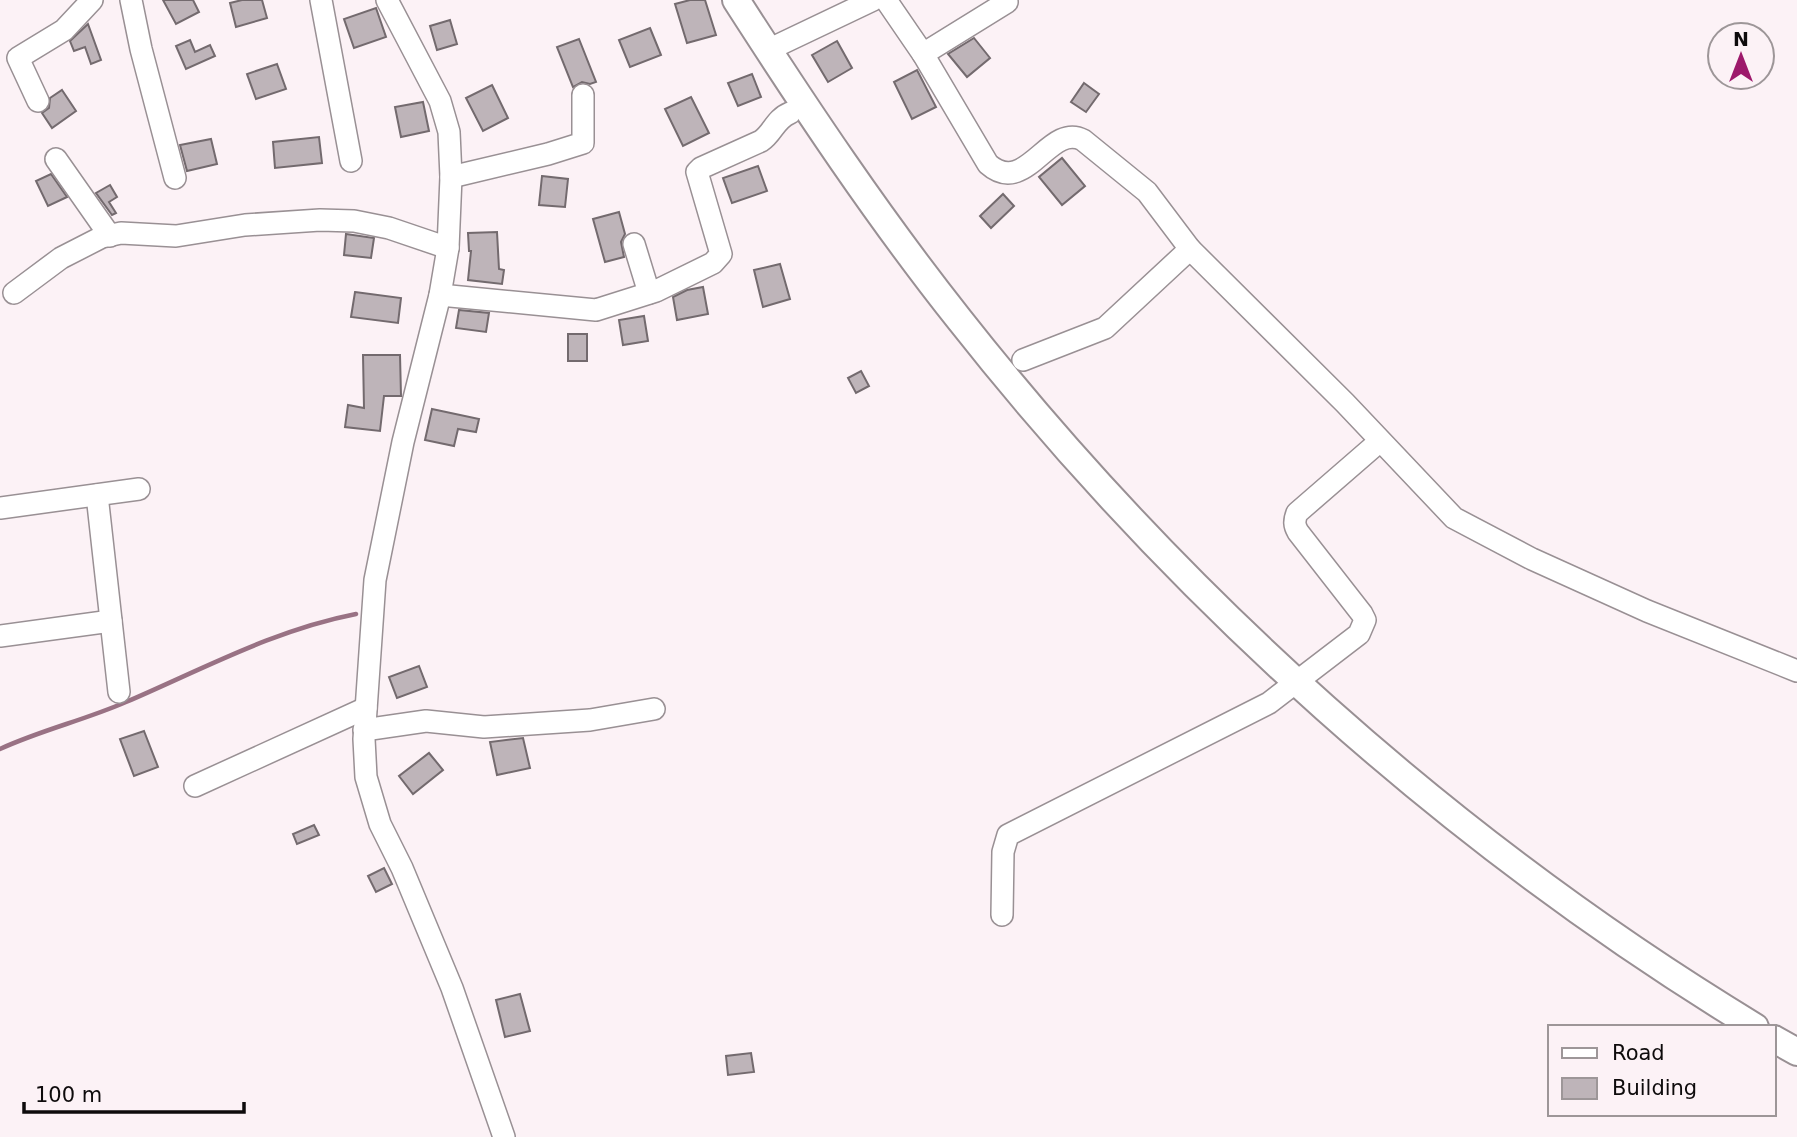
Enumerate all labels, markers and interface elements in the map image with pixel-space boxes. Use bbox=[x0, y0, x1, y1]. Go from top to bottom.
north arrow bbox=[1706, 21, 1776, 91]
text: N bbox=[1733, 28, 1749, 50]
legend bbox=[1548, 1025, 1776, 1116]
text: Road bbox=[1612, 1041, 1665, 1065]
scale bar bbox=[24, 1070, 245, 1114]
text: Building bbox=[1612, 1076, 1697, 1100]
text: 100 m bbox=[35, 1083, 102, 1107]

